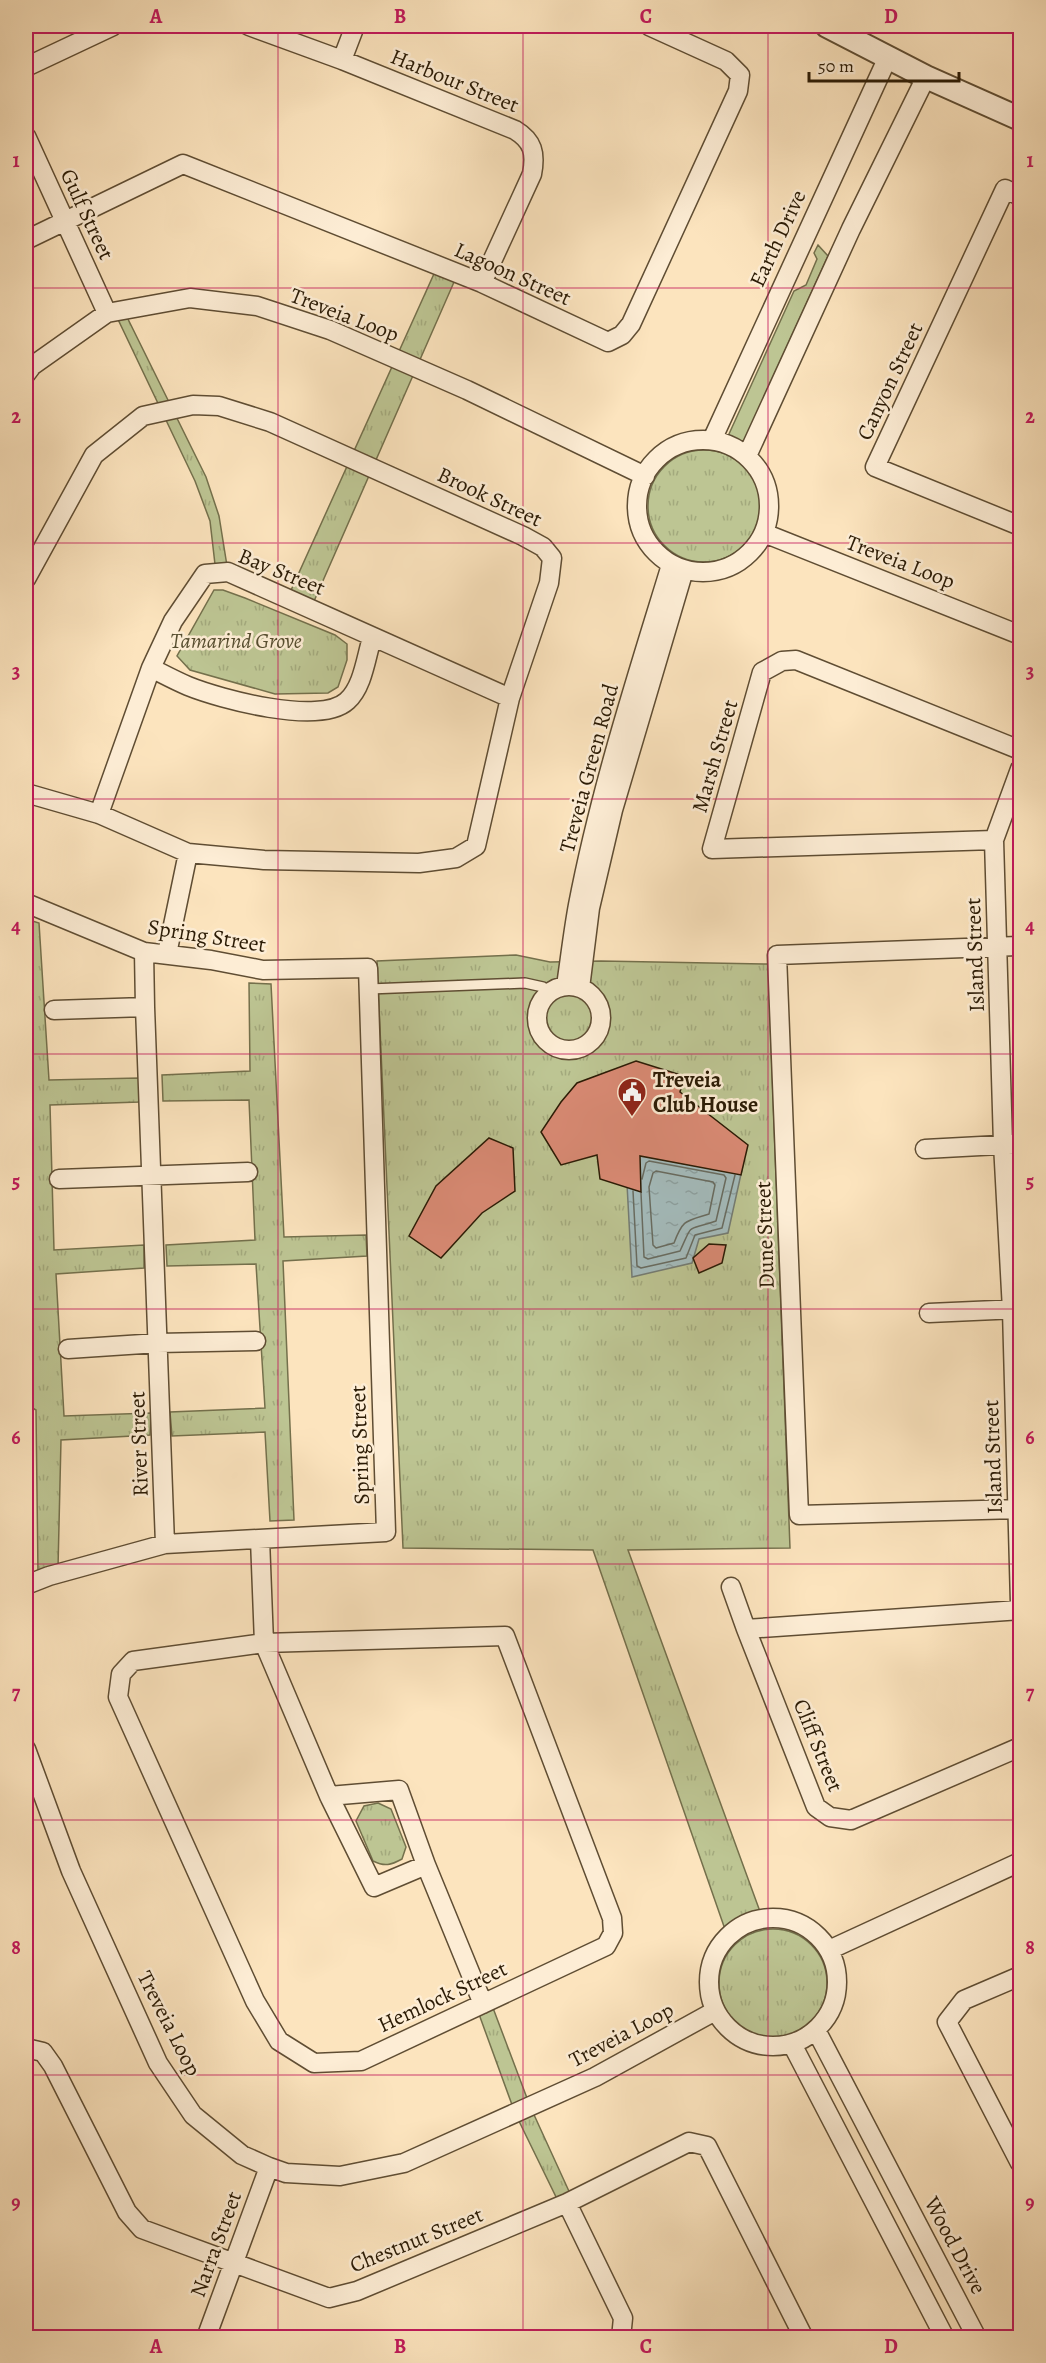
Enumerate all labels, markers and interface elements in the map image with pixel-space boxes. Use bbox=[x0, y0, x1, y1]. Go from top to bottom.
text: A bbox=[149, 3, 163, 30]
text: B bbox=[394, 3, 406, 30]
text: C bbox=[640, 3, 652, 30]
text: D bbox=[884, 3, 898, 30]
street label: Harbour Street bbox=[386, 42, 523, 120]
scale bar bbox=[809, 45, 959, 83]
text: 50 m bbox=[818, 54, 854, 78]
text: 1 bbox=[12, 147, 20, 174]
text: 1 bbox=[1026, 147, 1034, 174]
street label: Gulf Street bbox=[53, 164, 121, 265]
street label: Earth Drive bbox=[742, 185, 813, 292]
street label: Lagoon Street bbox=[449, 235, 576, 313]
street label: Treveia Loop bbox=[286, 280, 403, 349]
street label: Canyon Street bbox=[850, 318, 930, 445]
text: 2 bbox=[11, 403, 21, 430]
text: 2 bbox=[1025, 403, 1035, 430]
street label: Brook Street bbox=[432, 460, 547, 534]
street label: Treveia Loop bbox=[842, 527, 959, 596]
street label: Bay Street bbox=[234, 541, 330, 603]
park label: Tamarind Grove bbox=[170, 626, 302, 656]
text: 3 bbox=[12, 658, 20, 685]
text: 3 bbox=[1026, 658, 1034, 685]
street label: Treveia Green Road bbox=[552, 680, 626, 856]
street label: Marsh Street bbox=[685, 696, 745, 816]
street label: Island Street bbox=[958, 897, 992, 1013]
street label: Spring Street bbox=[146, 912, 268, 960]
text: 4 bbox=[11, 913, 21, 940]
text: 4 bbox=[1025, 913, 1035, 940]
place label: Treveia Club House bbox=[653, 1065, 758, 1120]
public building icon: Treveia Club House bbox=[616, 1076, 648, 1118]
text: 5 bbox=[12, 1168, 20, 1195]
text: 5 bbox=[1026, 1168, 1034, 1195]
street label: Dune Street bbox=[748, 1181, 782, 1289]
street label: Spring Street bbox=[343, 1385, 377, 1505]
street label: River Street bbox=[122, 1391, 156, 1497]
street label: Island Street bbox=[976, 1399, 1010, 1515]
text: 6 bbox=[11, 1424, 21, 1451]
text: 6 bbox=[1025, 1424, 1035, 1451]
text: 7 bbox=[12, 1679, 21, 1706]
text: 7 bbox=[1026, 1679, 1035, 1706]
street label: Cliff Street bbox=[786, 1694, 850, 1796]
text: 8 bbox=[11, 1934, 21, 1961]
text: 8 bbox=[1025, 1934, 1035, 1961]
street label: Hemlock Street bbox=[373, 1954, 512, 2040]
street label: Treveia Loop bbox=[130, 1966, 208, 2081]
street label: Treveia Loop bbox=[564, 1995, 679, 2075]
street label: Narra Street bbox=[183, 2187, 249, 2302]
text: 9 bbox=[11, 2189, 21, 2216]
text: 9 bbox=[1025, 2189, 1035, 2216]
street label: Wood Drive bbox=[916, 2191, 993, 2299]
street label: Chestnut Street bbox=[345, 2200, 487, 2280]
text: A bbox=[149, 2333, 163, 2360]
text: B bbox=[394, 2333, 406, 2360]
text: C bbox=[640, 2333, 652, 2360]
text: D bbox=[884, 2333, 898, 2360]

